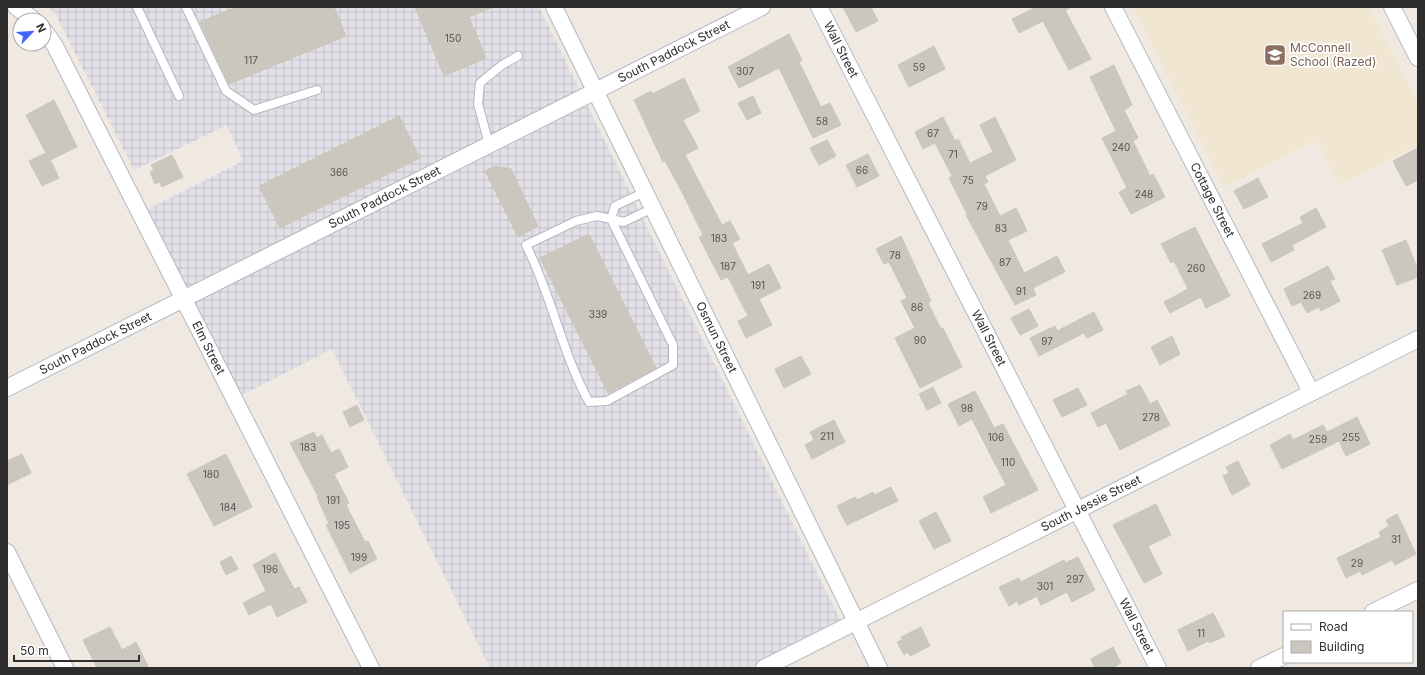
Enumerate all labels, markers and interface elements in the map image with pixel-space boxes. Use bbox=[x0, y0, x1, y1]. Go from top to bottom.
north arrow bbox=[12, 12, 52, 52]
street label: South Paddock Street bbox=[615, 16, 732, 86]
street label: Wall Street bbox=[821, 19, 862, 80]
text: N bbox=[33, 21, 49, 35]
house number: 150 bbox=[445, 32, 461, 44]
place label: McConnell School (Razed) bbox=[1290, 40, 1376, 69]
school or university icon: McConnell School (Razed) bbox=[1262, 42, 1288, 68]
house number: 117 bbox=[244, 54, 258, 66]
house number: 59 bbox=[913, 61, 925, 73]
house number: 307 bbox=[736, 65, 754, 77]
house number: 58 bbox=[816, 115, 828, 127]
house number: 67 bbox=[927, 127, 939, 139]
house number: 240 bbox=[1112, 141, 1130, 153]
house number: 71 bbox=[948, 148, 958, 160]
street label: Cottage Street bbox=[1187, 160, 1238, 240]
street label: South Paddock Street bbox=[326, 162, 443, 232]
house number: 66 bbox=[856, 164, 868, 176]
house number: 366 bbox=[330, 166, 348, 178]
house number: 75 bbox=[962, 174, 974, 186]
house number: 248 bbox=[1135, 188, 1153, 200]
house number: 79 bbox=[976, 200, 988, 212]
house number: 83 bbox=[995, 222, 1007, 234]
house number: 183 bbox=[711, 232, 727, 244]
house number: 78 bbox=[889, 249, 901, 261]
house number: 87 bbox=[999, 256, 1011, 268]
house number: 187 bbox=[720, 260, 736, 272]
house number: 260 bbox=[1187, 262, 1205, 274]
house number: 191 bbox=[751, 279, 765, 291]
house number: 91 bbox=[1016, 285, 1026, 297]
house number: 269 bbox=[1303, 289, 1321, 301]
street label: Osmun Street bbox=[693, 299, 741, 375]
house number: 86 bbox=[911, 301, 923, 313]
street label: Wall Street bbox=[969, 307, 1010, 368]
street label: South Paddock Street bbox=[37, 308, 154, 377]
house number: 339 bbox=[589, 308, 607, 320]
street label: Elm Street bbox=[189, 318, 229, 377]
house number: 90 bbox=[914, 334, 926, 346]
house number: 97 bbox=[1041, 335, 1053, 347]
house number: 98 bbox=[961, 402, 973, 414]
house number: 278 bbox=[1142, 411, 1160, 423]
house number: 211 bbox=[820, 430, 834, 442]
house number: 106 bbox=[988, 431, 1004, 443]
house number: 255 bbox=[1342, 431, 1360, 443]
house number: 259 bbox=[1309, 433, 1327, 445]
house number: 183 bbox=[300, 441, 316, 453]
house number: 110 bbox=[1001, 456, 1015, 468]
house number: 180 bbox=[203, 468, 219, 480]
street label: South Jessie Street bbox=[1038, 472, 1143, 535]
house number: 191 bbox=[326, 494, 340, 506]
house number: 184 bbox=[220, 501, 236, 513]
house number: 195 bbox=[334, 519, 350, 531]
house number: 31 bbox=[1391, 533, 1401, 545]
house number: 199 bbox=[351, 551, 367, 563]
house number: 29 bbox=[1351, 557, 1363, 569]
house number: 196 bbox=[262, 563, 278, 575]
house number: 297 bbox=[1066, 573, 1084, 585]
house number: 301 bbox=[1037, 580, 1053, 592]
street label: Wall Street bbox=[1116, 595, 1158, 657]
legend bbox=[1283, 611, 1413, 663]
text: Road bbox=[1319, 619, 1348, 634]
house number: 11 bbox=[1197, 627, 1205, 639]
scale bar bbox=[14, 637, 139, 663]
text: Building bbox=[1319, 639, 1364, 654]
text: 50 m bbox=[20, 643, 49, 658]

